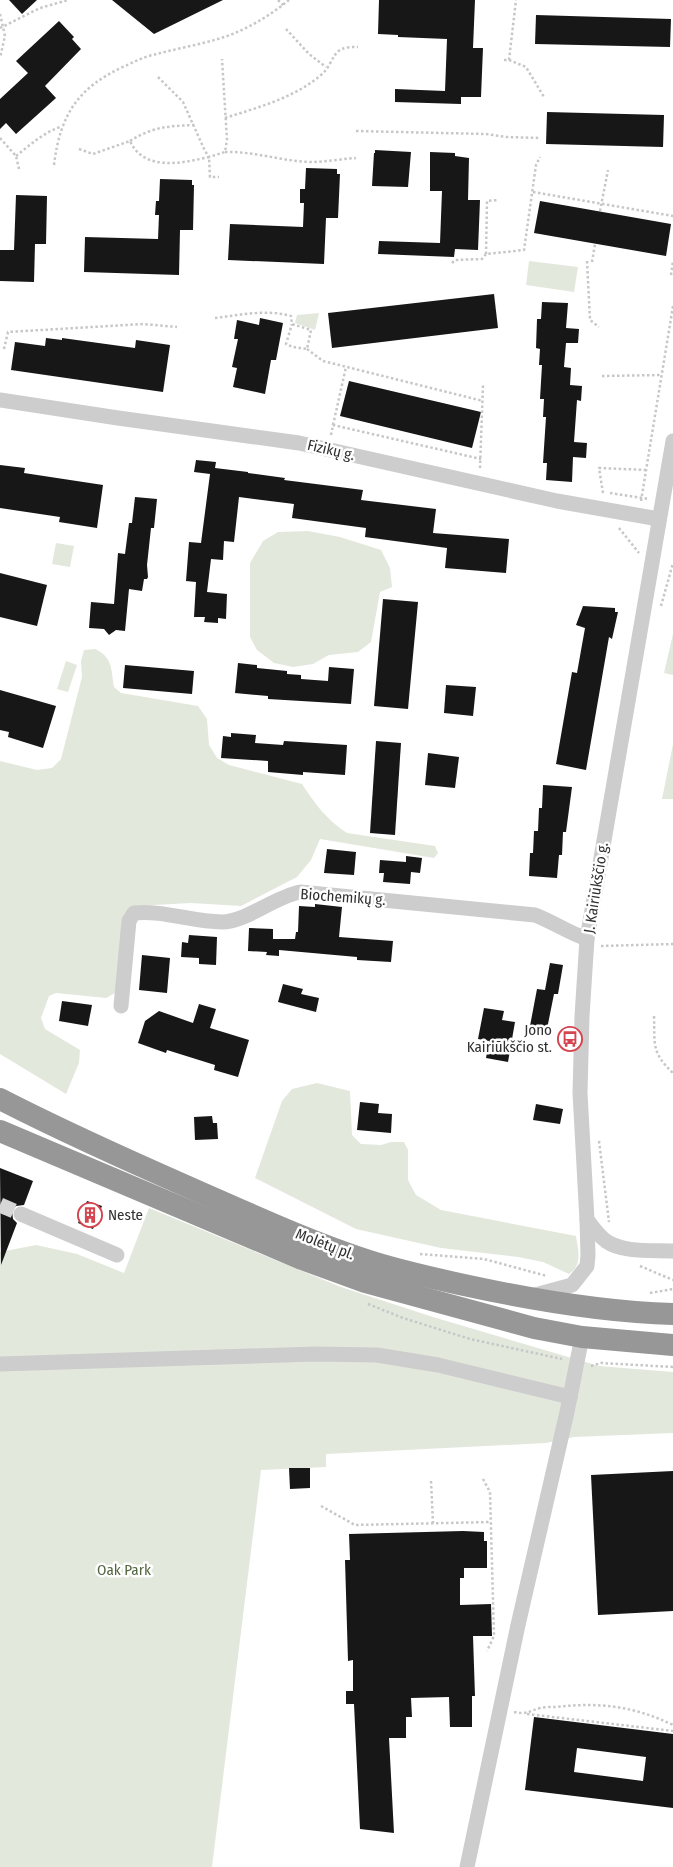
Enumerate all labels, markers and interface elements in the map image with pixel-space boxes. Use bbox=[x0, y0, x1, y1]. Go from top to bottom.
street label: Fizikų g. bbox=[306, 436, 356, 464]
street label: J. Kairiūkščio g. bbox=[580, 841, 612, 935]
street label: Biochemikų g. bbox=[300, 885, 386, 909]
place label: Jono Kairiūkščio st. bbox=[467, 1021, 552, 1056]
bus stop icon: Jono Kairiūkščio st. bbox=[557, 1026, 583, 1052]
building icon: Neste bbox=[77, 1202, 103, 1228]
place label: Neste bbox=[108, 1206, 143, 1224]
street label: Molėtų pl. bbox=[293, 1225, 357, 1263]
park label: Oak Park bbox=[97, 1561, 151, 1579]

